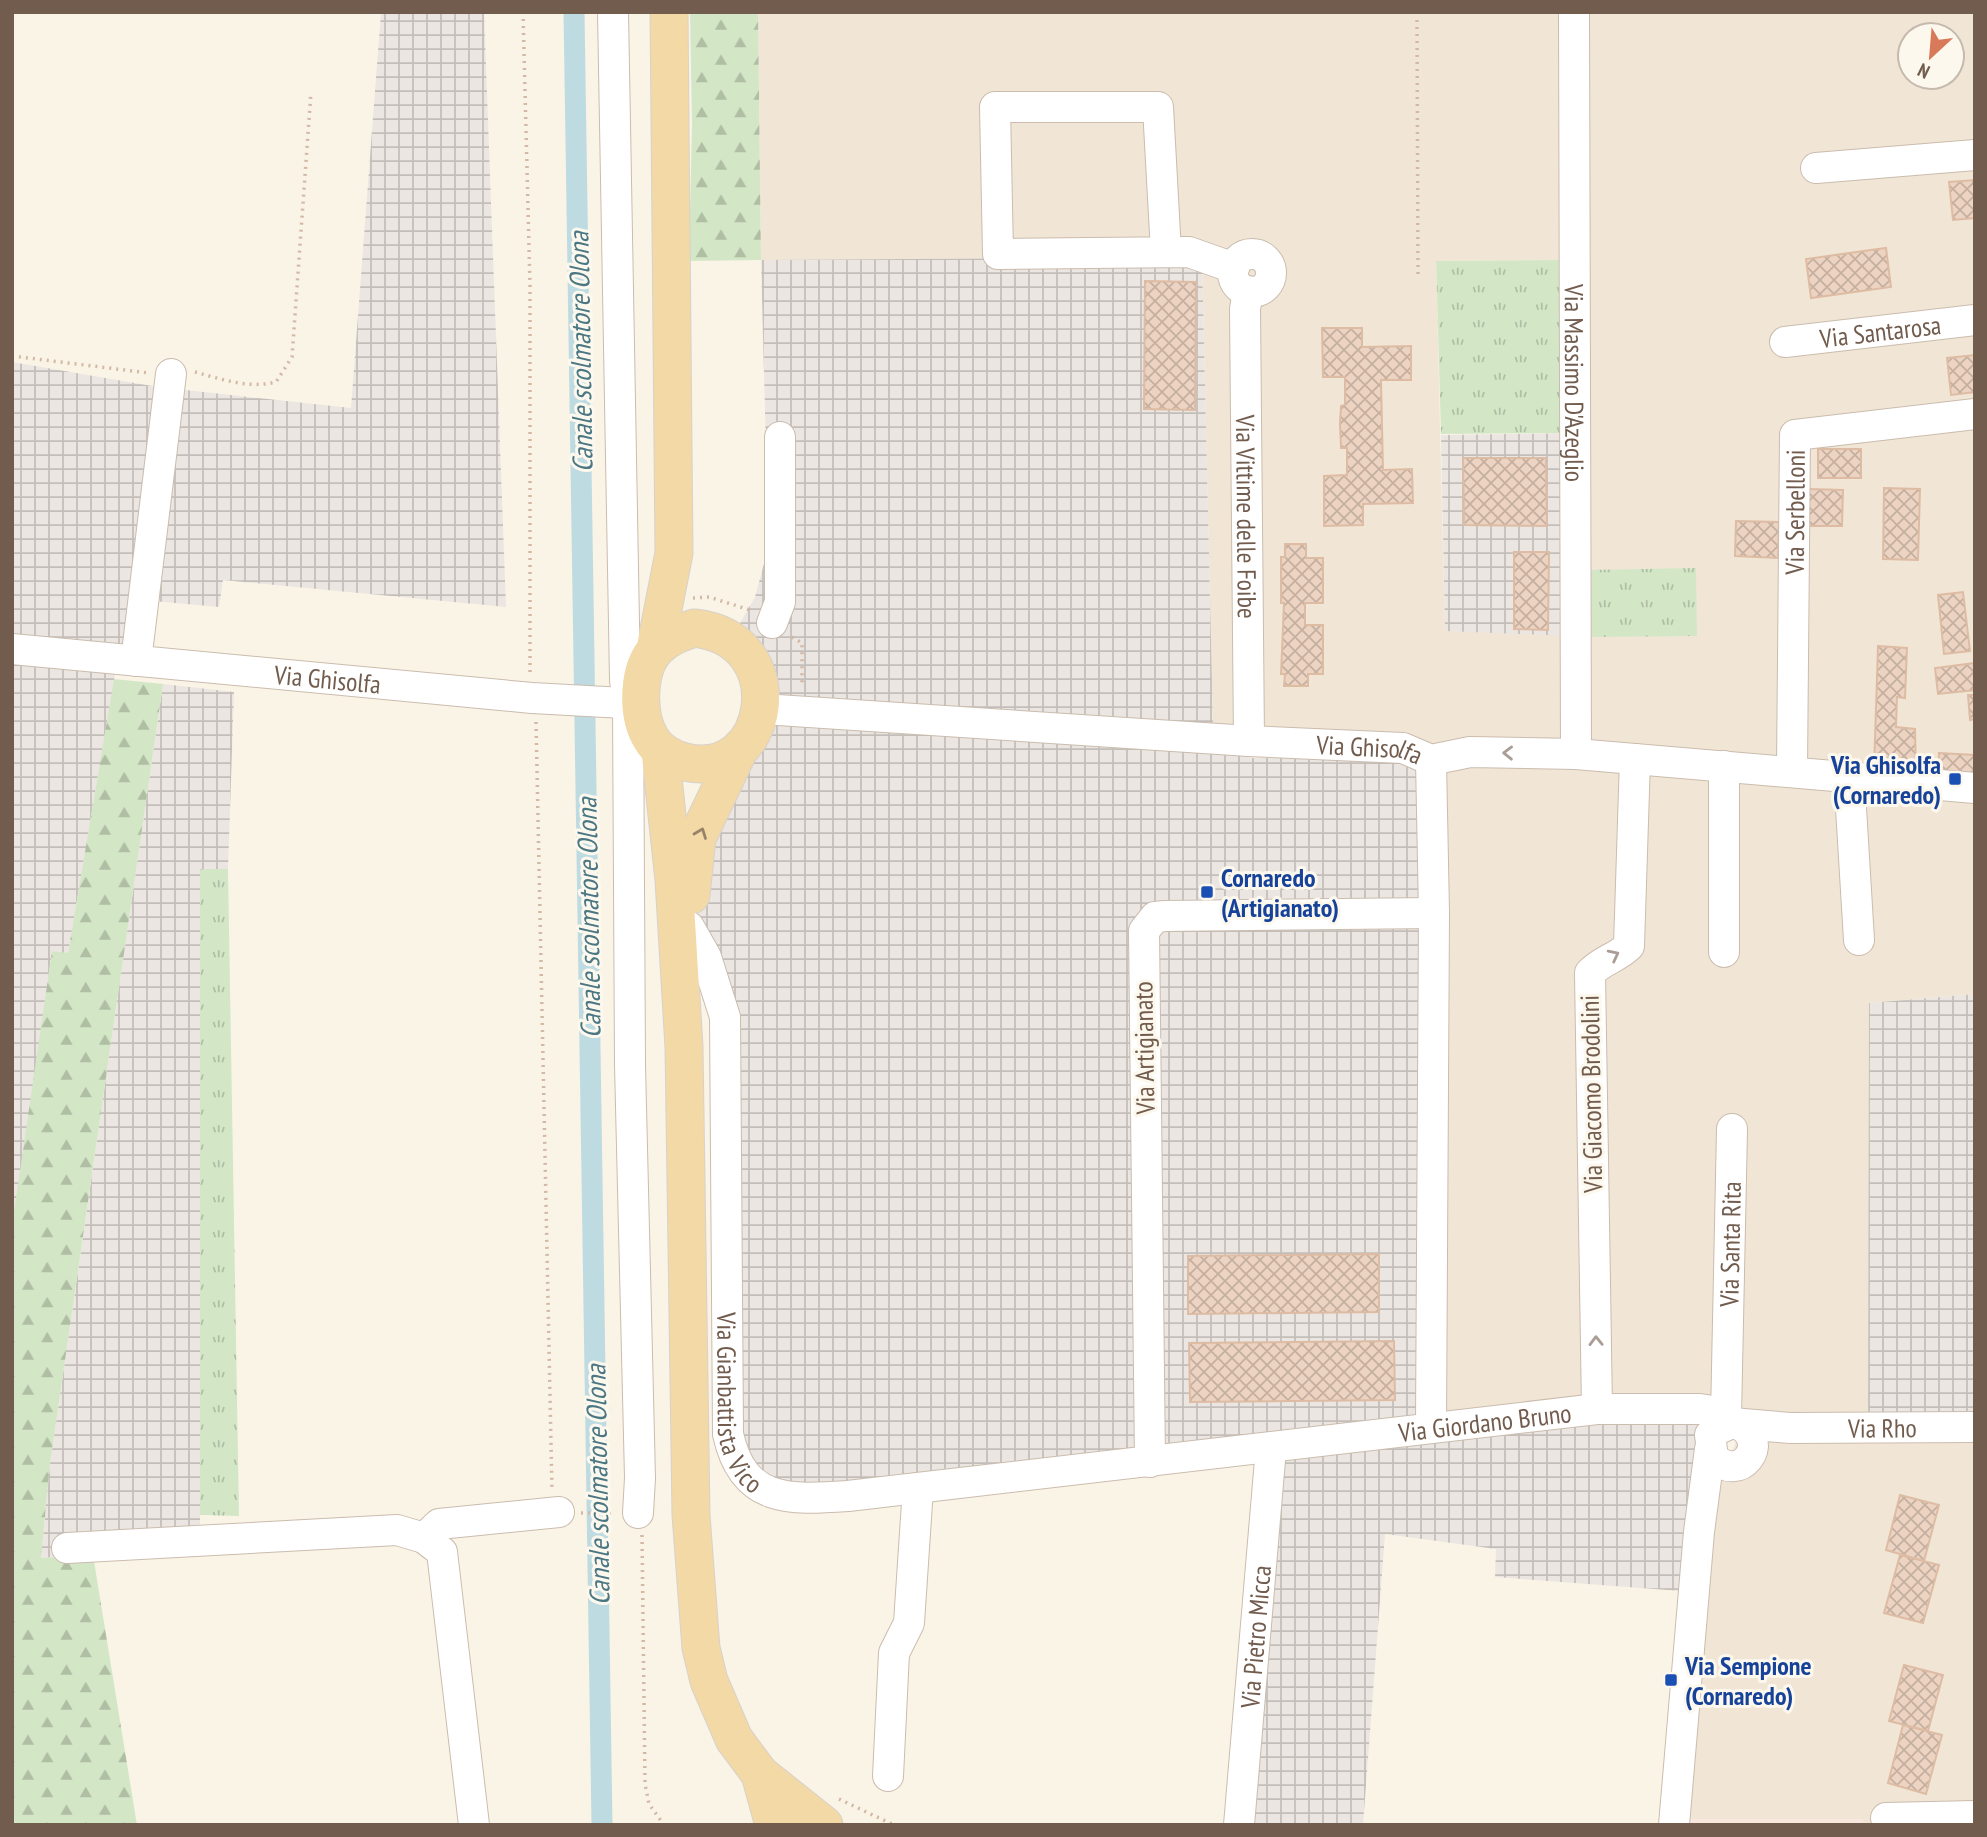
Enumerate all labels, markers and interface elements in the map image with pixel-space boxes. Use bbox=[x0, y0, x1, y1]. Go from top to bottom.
north arrow bbox=[1896, 21, 1966, 91]
text: N bbox=[1914, 58, 1933, 84]
water label: Canale scolmatore Olona bbox=[559, 230, 601, 473]
street label: Via Massimo D'Azeglio bbox=[1558, 283, 1592, 482]
street label: Via Santarosa bbox=[1817, 308, 1943, 354]
street label: Via Vittime delle Foibe bbox=[1229, 414, 1264, 619]
street label: Via Serbelloni bbox=[1777, 449, 1811, 576]
street label: Via Ghisolfa bbox=[272, 657, 382, 700]
street label: Via Ghisolfa bbox=[1315, 728, 1428, 771]
one-way arrow bbox=[1502, 745, 1513, 760]
place label: Via Ghisolfa (Cornaredo) bbox=[1830, 748, 1941, 811]
marker: Via Ghisolfa (Cornaredo) bbox=[1947, 771, 1963, 787]
water label: Canale scolmatore Olona bbox=[567, 796, 609, 1039]
one-way arrow bbox=[692, 828, 706, 840]
place label: Cornaredo (Artigianato) bbox=[1221, 861, 1339, 924]
marker: Cornaredo (Artigianato) bbox=[1199, 884, 1215, 900]
one-way arrow bbox=[1607, 950, 1620, 964]
street label: Via Artigianato bbox=[1126, 981, 1162, 1116]
street label: Via Giacomo Brodolini bbox=[1573, 995, 1609, 1194]
street label: Via Santa Rita bbox=[1712, 1181, 1747, 1308]
street label: Via Gianbattista Vico bbox=[711, 1311, 769, 1500]
one-way arrow bbox=[1588, 1335, 1603, 1346]
water label: Canale scolmatore Olona bbox=[576, 1363, 618, 1606]
street label: Via Giordano Bruno bbox=[1396, 1396, 1573, 1449]
street label: Via Rho bbox=[1847, 1411, 1917, 1444]
street label: Via Pietro Micca bbox=[1232, 1564, 1277, 1711]
place label: Via Sempione (Cornaredo) bbox=[1684, 1649, 1812, 1712]
marker: Via Sempione (Cornaredo) bbox=[1663, 1672, 1679, 1688]

